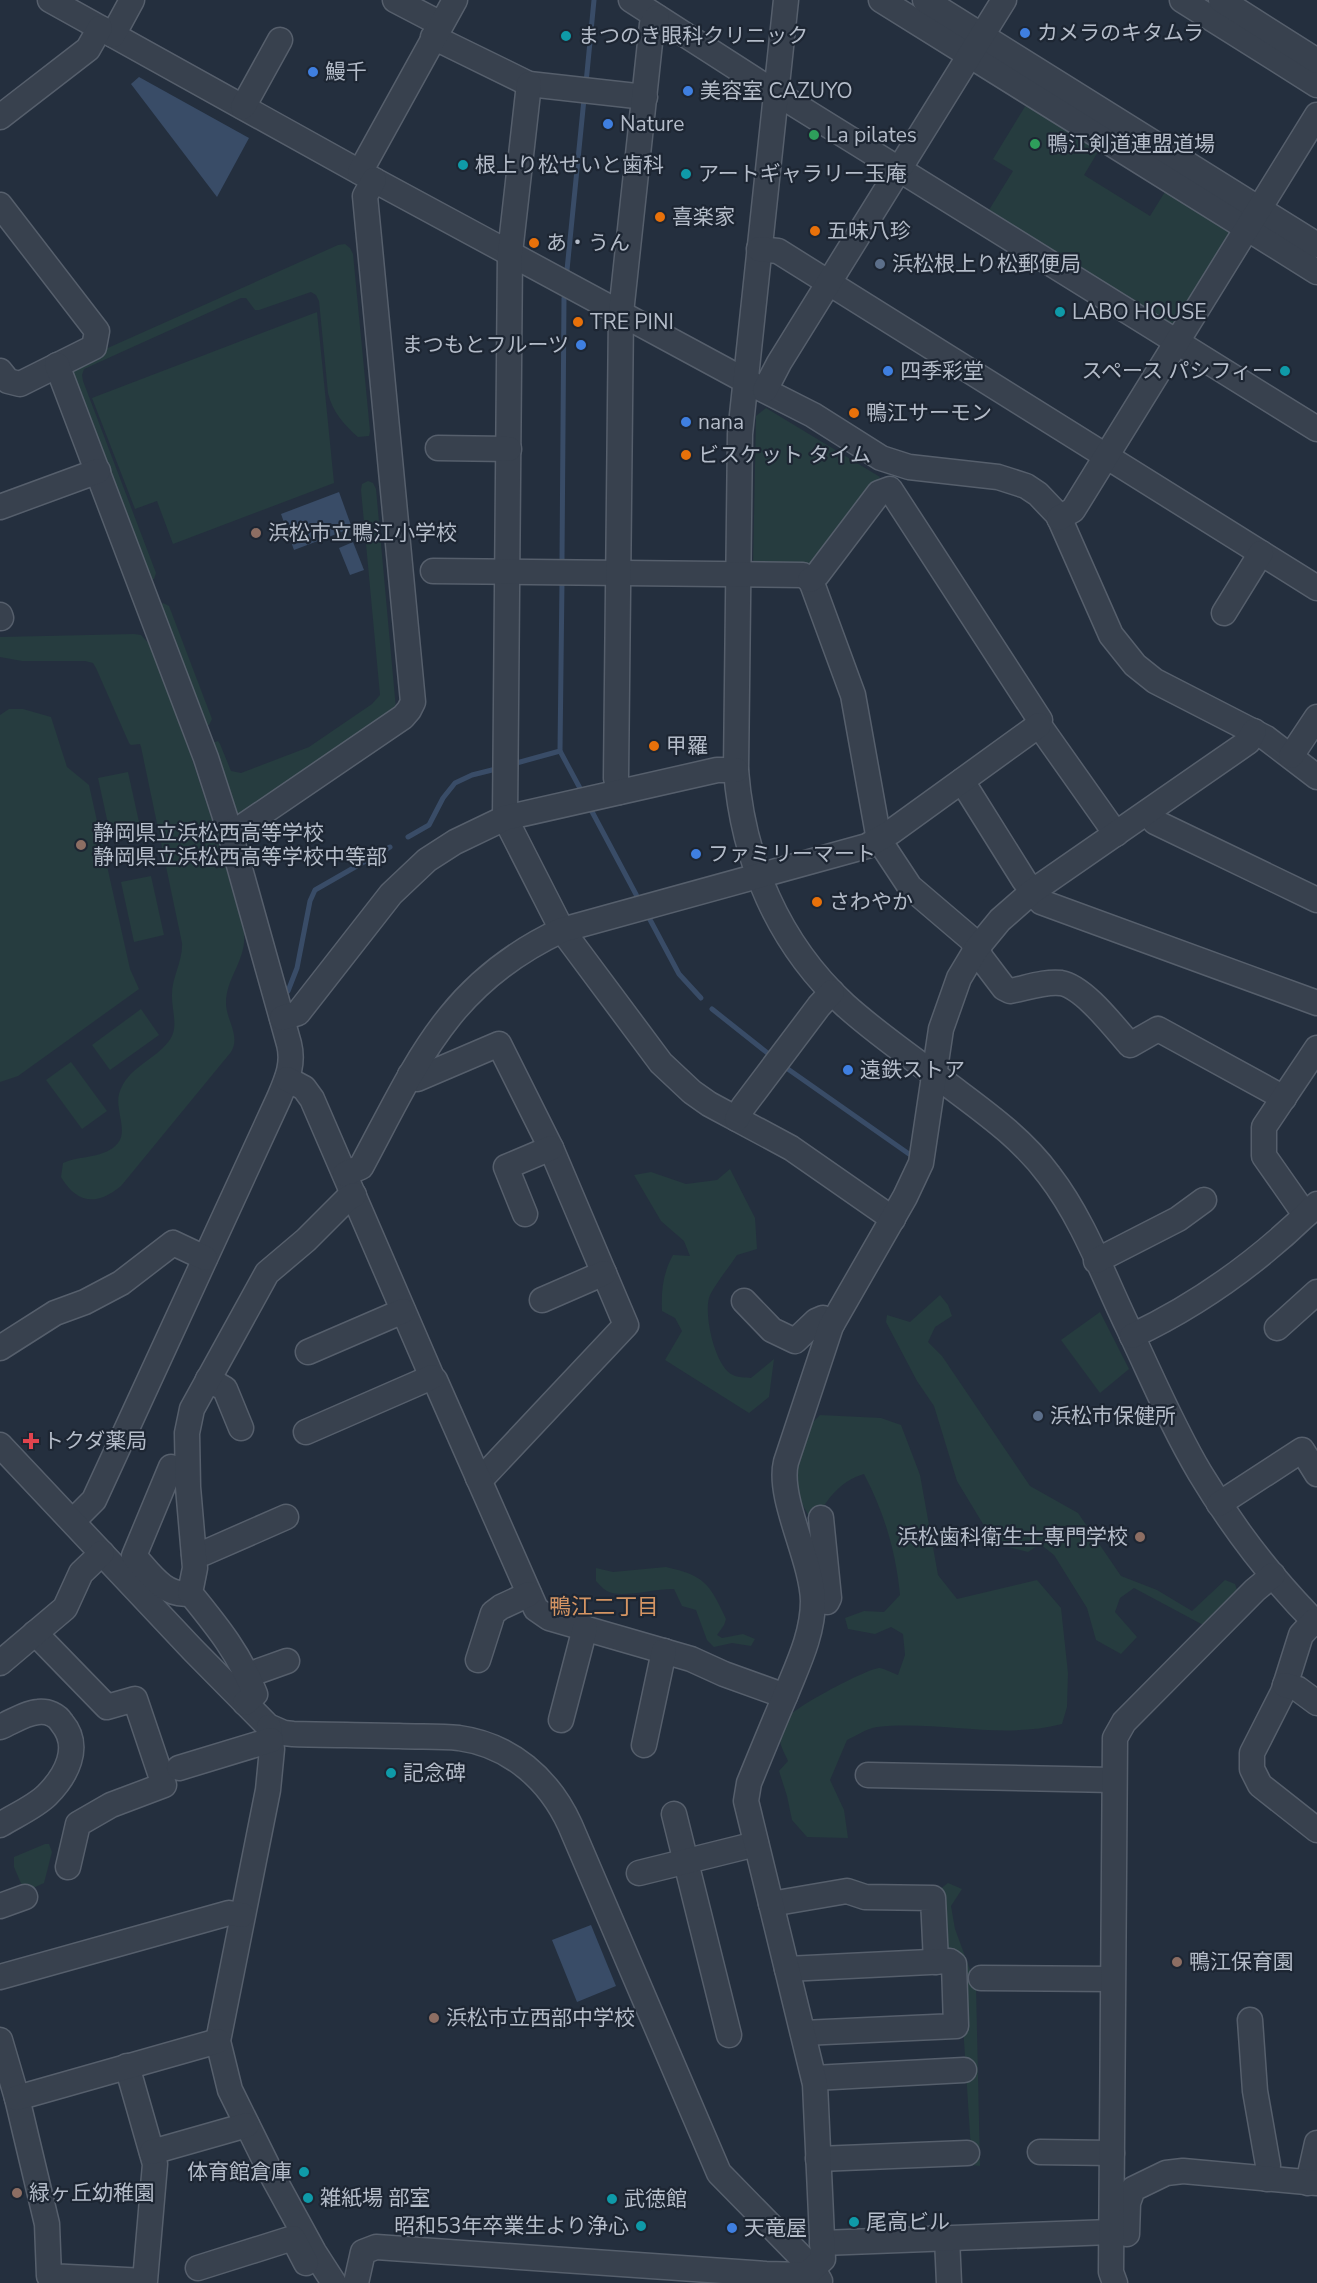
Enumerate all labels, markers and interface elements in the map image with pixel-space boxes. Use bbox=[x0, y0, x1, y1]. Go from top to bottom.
place label: カメラのキタムラ bbox=[1037, 19, 1204, 47]
place label: まつのき眼科クリニック bbox=[578, 22, 808, 50]
marker: カメラのキタムラ bbox=[1018, 26, 1032, 40]
marker: まつのき眼科クリニック bbox=[559, 29, 573, 43]
place label: 鰻千 bbox=[325, 58, 367, 86]
marker: 鰻千 bbox=[306, 65, 320, 79]
place label: 美容室 CAZUYO bbox=[700, 77, 853, 105]
marker: 美容室 CAZUYO bbox=[681, 84, 695, 98]
place label: Nature bbox=[620, 110, 684, 138]
marker: Nature bbox=[601, 117, 615, 131]
place label: La pilates bbox=[826, 121, 917, 149]
marker: La pilates bbox=[807, 128, 821, 142]
place label: 鴨江剣道連盟道場 bbox=[1047, 130, 1215, 158]
marker: 鴨江剣道連盟道場 bbox=[1028, 137, 1042, 151]
place label: 根上り松せいと歯科 bbox=[475, 151, 664, 179]
marker: 根上り松せいと歯科 bbox=[456, 158, 470, 172]
place label: アートギャラリー玉庵 bbox=[698, 160, 907, 188]
marker: アートギャラリー玉庵 bbox=[679, 167, 693, 181]
place label: 喜楽家 bbox=[672, 203, 735, 231]
marker: 喜楽家 bbox=[653, 210, 667, 224]
place label: 五味八珍 bbox=[827, 217, 911, 245]
marker: 五味八珍 bbox=[808, 224, 822, 238]
place label: あ・うん bbox=[546, 229, 630, 257]
marker: あ・うん bbox=[527, 236, 541, 250]
place label: 浜松根上り松郵便局 bbox=[892, 250, 1081, 278]
marker: 浜松根上り松郵便局 bbox=[873, 257, 887, 271]
place label: LABO HOUSE bbox=[1072, 298, 1207, 326]
marker: LABO HOUSE bbox=[1053, 305, 1067, 319]
place label: TRE PINI bbox=[590, 308, 674, 336]
marker: TRE PINI bbox=[571, 315, 585, 329]
place label: まつもとフルーツ bbox=[402, 331, 569, 359]
marker: まつもとフルーツ bbox=[574, 338, 588, 352]
place label: 四季彩堂 bbox=[900, 357, 984, 385]
place label: スペース パシフィー bbox=[1082, 357, 1273, 385]
marker: 四季彩堂 bbox=[881, 364, 895, 378]
marker: スペース パシフィー bbox=[1278, 364, 1292, 378]
place label: 鴨江サーモン bbox=[866, 399, 992, 427]
marker: 鴨江サーモン bbox=[847, 406, 861, 420]
place label: nana bbox=[698, 408, 744, 436]
marker: nana bbox=[679, 415, 693, 429]
place label: ビスケット タイム bbox=[698, 441, 871, 469]
marker: ビスケット タイム bbox=[679, 448, 693, 462]
place label: 浜松市立鴨江小学校 bbox=[268, 519, 457, 547]
marker: 浜松市立鴨江小学校 bbox=[249, 526, 263, 540]
place label: 甲羅 bbox=[666, 732, 708, 760]
marker: 甲羅 bbox=[647, 739, 661, 753]
place label: 静岡県立浜松西高等学校 静岡県立浜松西高等学校中等部 bbox=[93, 819, 387, 871]
marker: 静岡県立浜松西高等学校 静岡県立浜松西高等学校中等部 bbox=[74, 838, 88, 852]
place label: ファミリーマート bbox=[708, 840, 876, 868]
marker: ファミリーマート bbox=[689, 847, 703, 861]
place label: さわやか bbox=[829, 888, 913, 916]
marker: さわやか bbox=[810, 895, 824, 909]
place label: 遠鉄ストア bbox=[860, 1056, 965, 1084]
marker: 遠鉄ストア bbox=[841, 1063, 855, 1077]
place label: 浜松市保健所 bbox=[1050, 1402, 1176, 1430]
marker: 浜松市保健所 bbox=[1031, 1409, 1045, 1423]
place label: トクダ薬局 bbox=[43, 1427, 147, 1455]
marker: トクダ薬局 bbox=[24, 1434, 38, 1448]
place label: 浜松歯科衛生士専門学校 bbox=[897, 1523, 1128, 1551]
marker: 浜松歯科衛生士専門学校 bbox=[1133, 1530, 1147, 1544]
district label: 鴨江二丁目 bbox=[549, 1592, 659, 1622]
place label: 記念碑 bbox=[403, 1759, 466, 1787]
marker: 記念碑 bbox=[384, 1766, 398, 1780]
place label: 鴨江保育園 bbox=[1189, 1948, 1294, 1976]
marker: 鴨江保育園 bbox=[1170, 1955, 1184, 1969]
place label: 浜松市立西部中学校 bbox=[446, 2004, 635, 2032]
marker: 浜松市立西部中学校 bbox=[427, 2011, 441, 2025]
place label: 体育館倉庫 bbox=[187, 2158, 292, 2186]
marker: 体育館倉庫 bbox=[297, 2165, 311, 2179]
place label: 緑ヶ丘幼稚園 bbox=[29, 2179, 155, 2207]
place label: 雑紙場 部室 bbox=[320, 2184, 430, 2212]
place label: 武徳館 bbox=[624, 2185, 687, 2213]
marker: 緑ヶ丘幼稚園 bbox=[10, 2186, 24, 2200]
marker: 雑紙場 部室 bbox=[301, 2191, 315, 2205]
marker: 武徳館 bbox=[605, 2192, 619, 2206]
place label: 尾高ビル bbox=[866, 2208, 950, 2236]
place label: 昭和53年卒業生より浄心 bbox=[394, 2212, 629, 2240]
place label: 天竜屋 bbox=[744, 2214, 807, 2242]
marker: 尾高ビル bbox=[847, 2215, 861, 2229]
marker: 昭和53年卒業生より浄心 bbox=[634, 2219, 648, 2233]
marker: 天竜屋 bbox=[725, 2221, 739, 2235]

